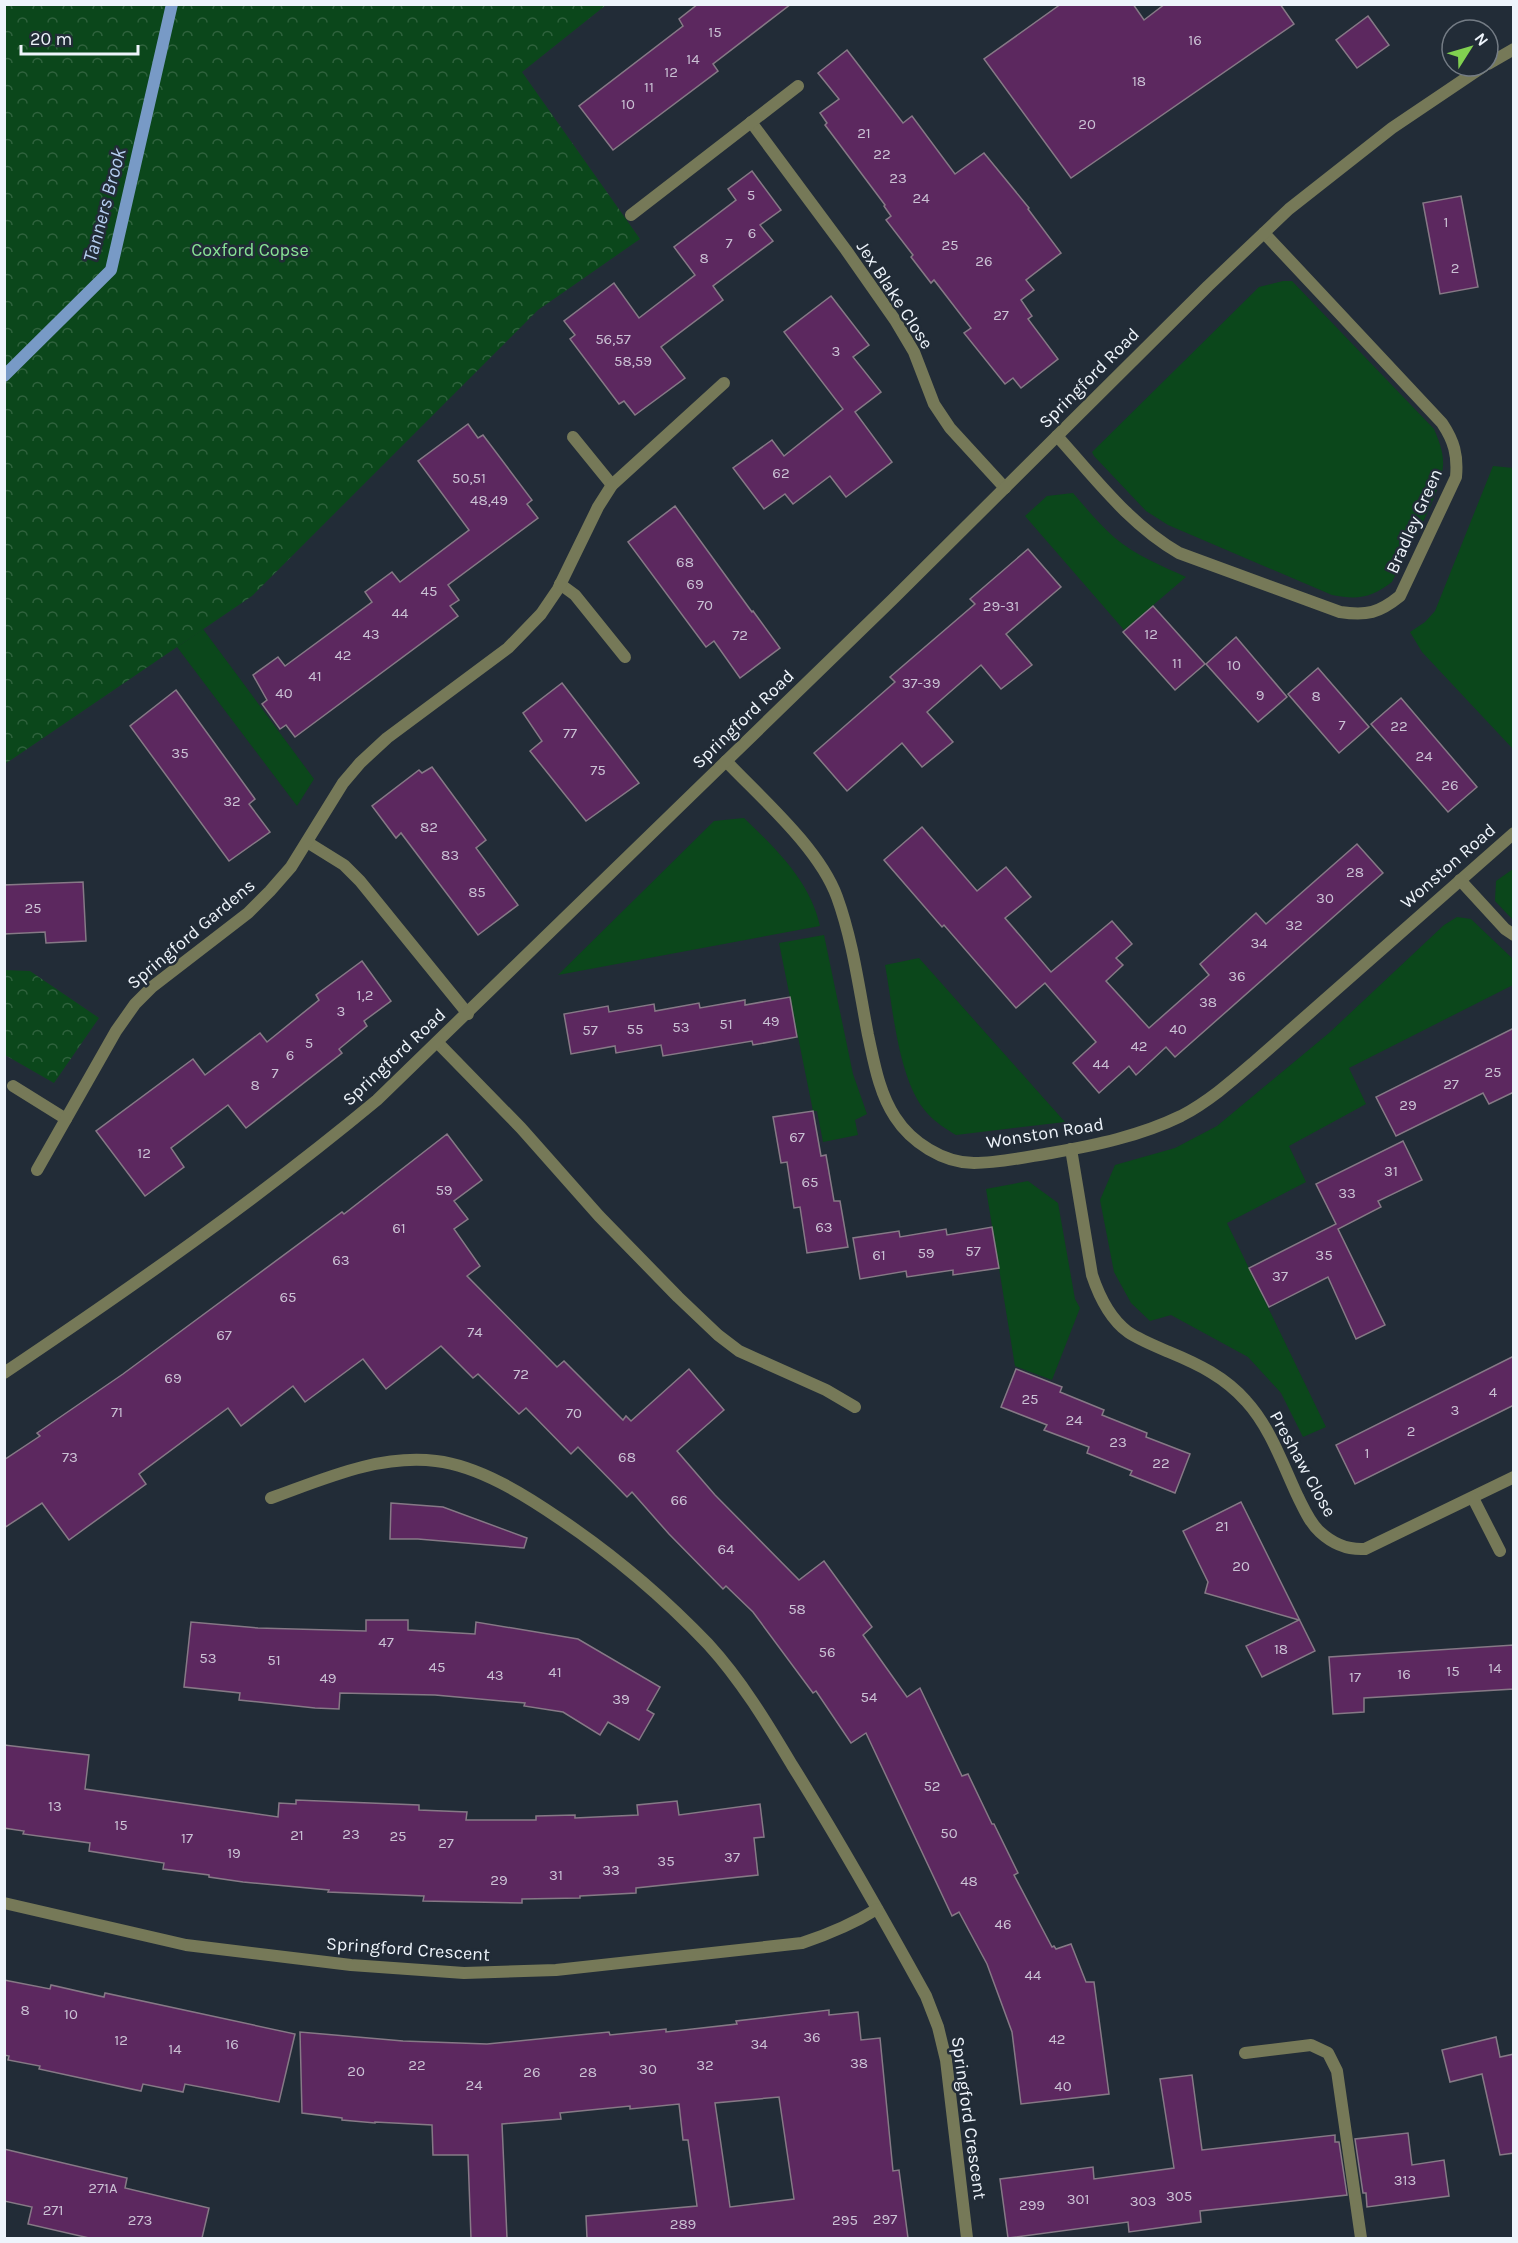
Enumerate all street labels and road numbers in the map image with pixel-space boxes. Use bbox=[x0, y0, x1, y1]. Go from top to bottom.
street label: Jex Blake Close bbox=[852, 237, 938, 353]
street label: Springford Road bbox=[1034, 323, 1144, 433]
street label: Bradley Green bbox=[1381, 465, 1447, 577]
street label: Springford Road bbox=[687, 665, 799, 773]
street label: Wonston Road bbox=[1396, 819, 1500, 913]
street label: Springford Gardens bbox=[123, 874, 259, 994]
street label: Springford Road bbox=[338, 1004, 450, 1110]
street label: Wonston Road bbox=[985, 1113, 1105, 1153]
street label: Preshaw Close bbox=[1265, 1407, 1341, 1521]
street label: Springford Crescent bbox=[325, 1932, 491, 1966]
street label: Springford Crescent bbox=[947, 2035, 991, 2201]

